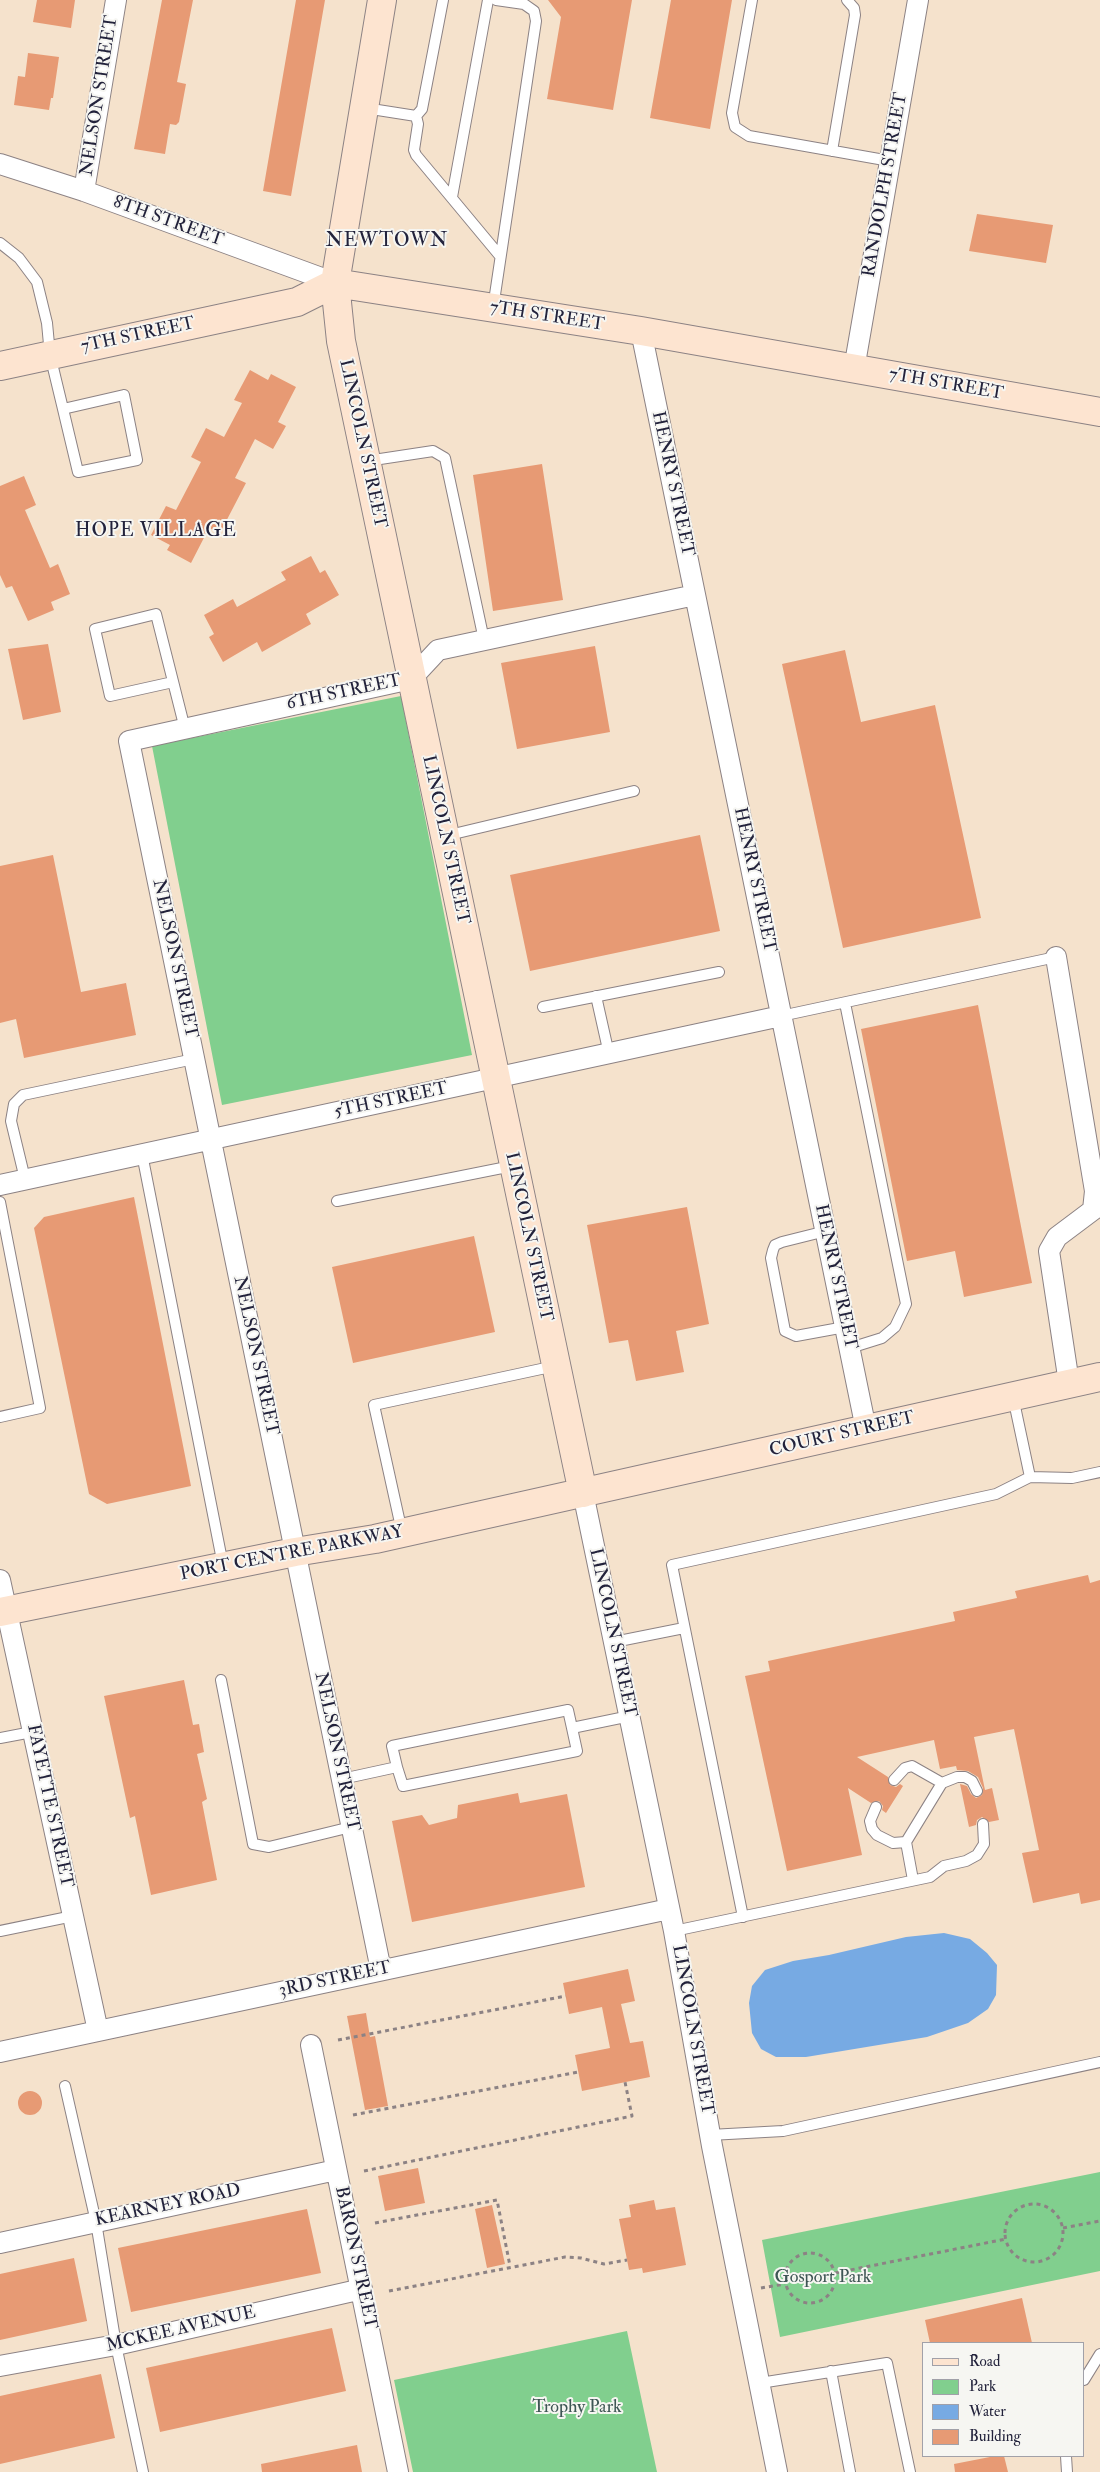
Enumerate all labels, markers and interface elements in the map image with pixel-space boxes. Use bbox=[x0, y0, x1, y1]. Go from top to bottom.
street label: NELSON STREET bbox=[77, 14, 123, 178]
street label: RANDOLPH STREET bbox=[859, 91, 913, 279]
street label: 8TH STREET bbox=[110, 192, 226, 252]
district label: NEWTOWN bbox=[325, 231, 449, 253]
street label: 7TH STREET bbox=[488, 297, 606, 337]
street label: 7TH STREET bbox=[79, 313, 197, 359]
street label: LINCOLN STREET bbox=[334, 357, 390, 531]
street label: 7TH STREET bbox=[887, 364, 1005, 406]
street label: HENRY STREET bbox=[646, 409, 698, 559]
district label: HOPE VILLAGE bbox=[74, 521, 238, 543]
street label: 6TH STREET bbox=[285, 670, 403, 716]
street label: LINCOLN STREET bbox=[417, 753, 473, 927]
street label: HENRY STREET bbox=[728, 805, 780, 955]
street label: NELSON STREET bbox=[147, 878, 201, 1040]
street label: 5TH STREET bbox=[332, 1078, 450, 1124]
street label: LINCOLN STREET bbox=[500, 1150, 556, 1324]
street label: HENRY STREET bbox=[809, 1202, 861, 1352]
street label: NELSON STREET bbox=[228, 1275, 282, 1437]
street label: COURT STREET bbox=[767, 1408, 917, 1462]
street label: PORT CENTRE PARKWAY bbox=[178, 1522, 406, 1586]
street label: LINCOLN STREET bbox=[584, 1546, 640, 1720]
street label: NELSON STREET bbox=[309, 1671, 363, 1833]
street label: FAYETTE STREET bbox=[21, 1722, 77, 1890]
street label: LINCOLN STREET bbox=[666, 1943, 718, 2117]
street label: 3RD STREET bbox=[277, 1958, 393, 2002]
street label: KEARNEY ROAD bbox=[93, 2180, 243, 2232]
street label: BARON STREET bbox=[329, 2185, 381, 2331]
park label: Gosport Park bbox=[775, 2267, 871, 2289]
street label: MCKEE AVENUE bbox=[104, 2302, 258, 2358]
legend bbox=[922, 2342, 1085, 2457]
text: Road bbox=[969, 2352, 1000, 2371]
text: Park bbox=[969, 2377, 996, 2396]
park label: Trophy Park bbox=[532, 2397, 622, 2419]
text: Water bbox=[969, 2402, 1006, 2421]
text: Building bbox=[969, 2427, 1021, 2446]

